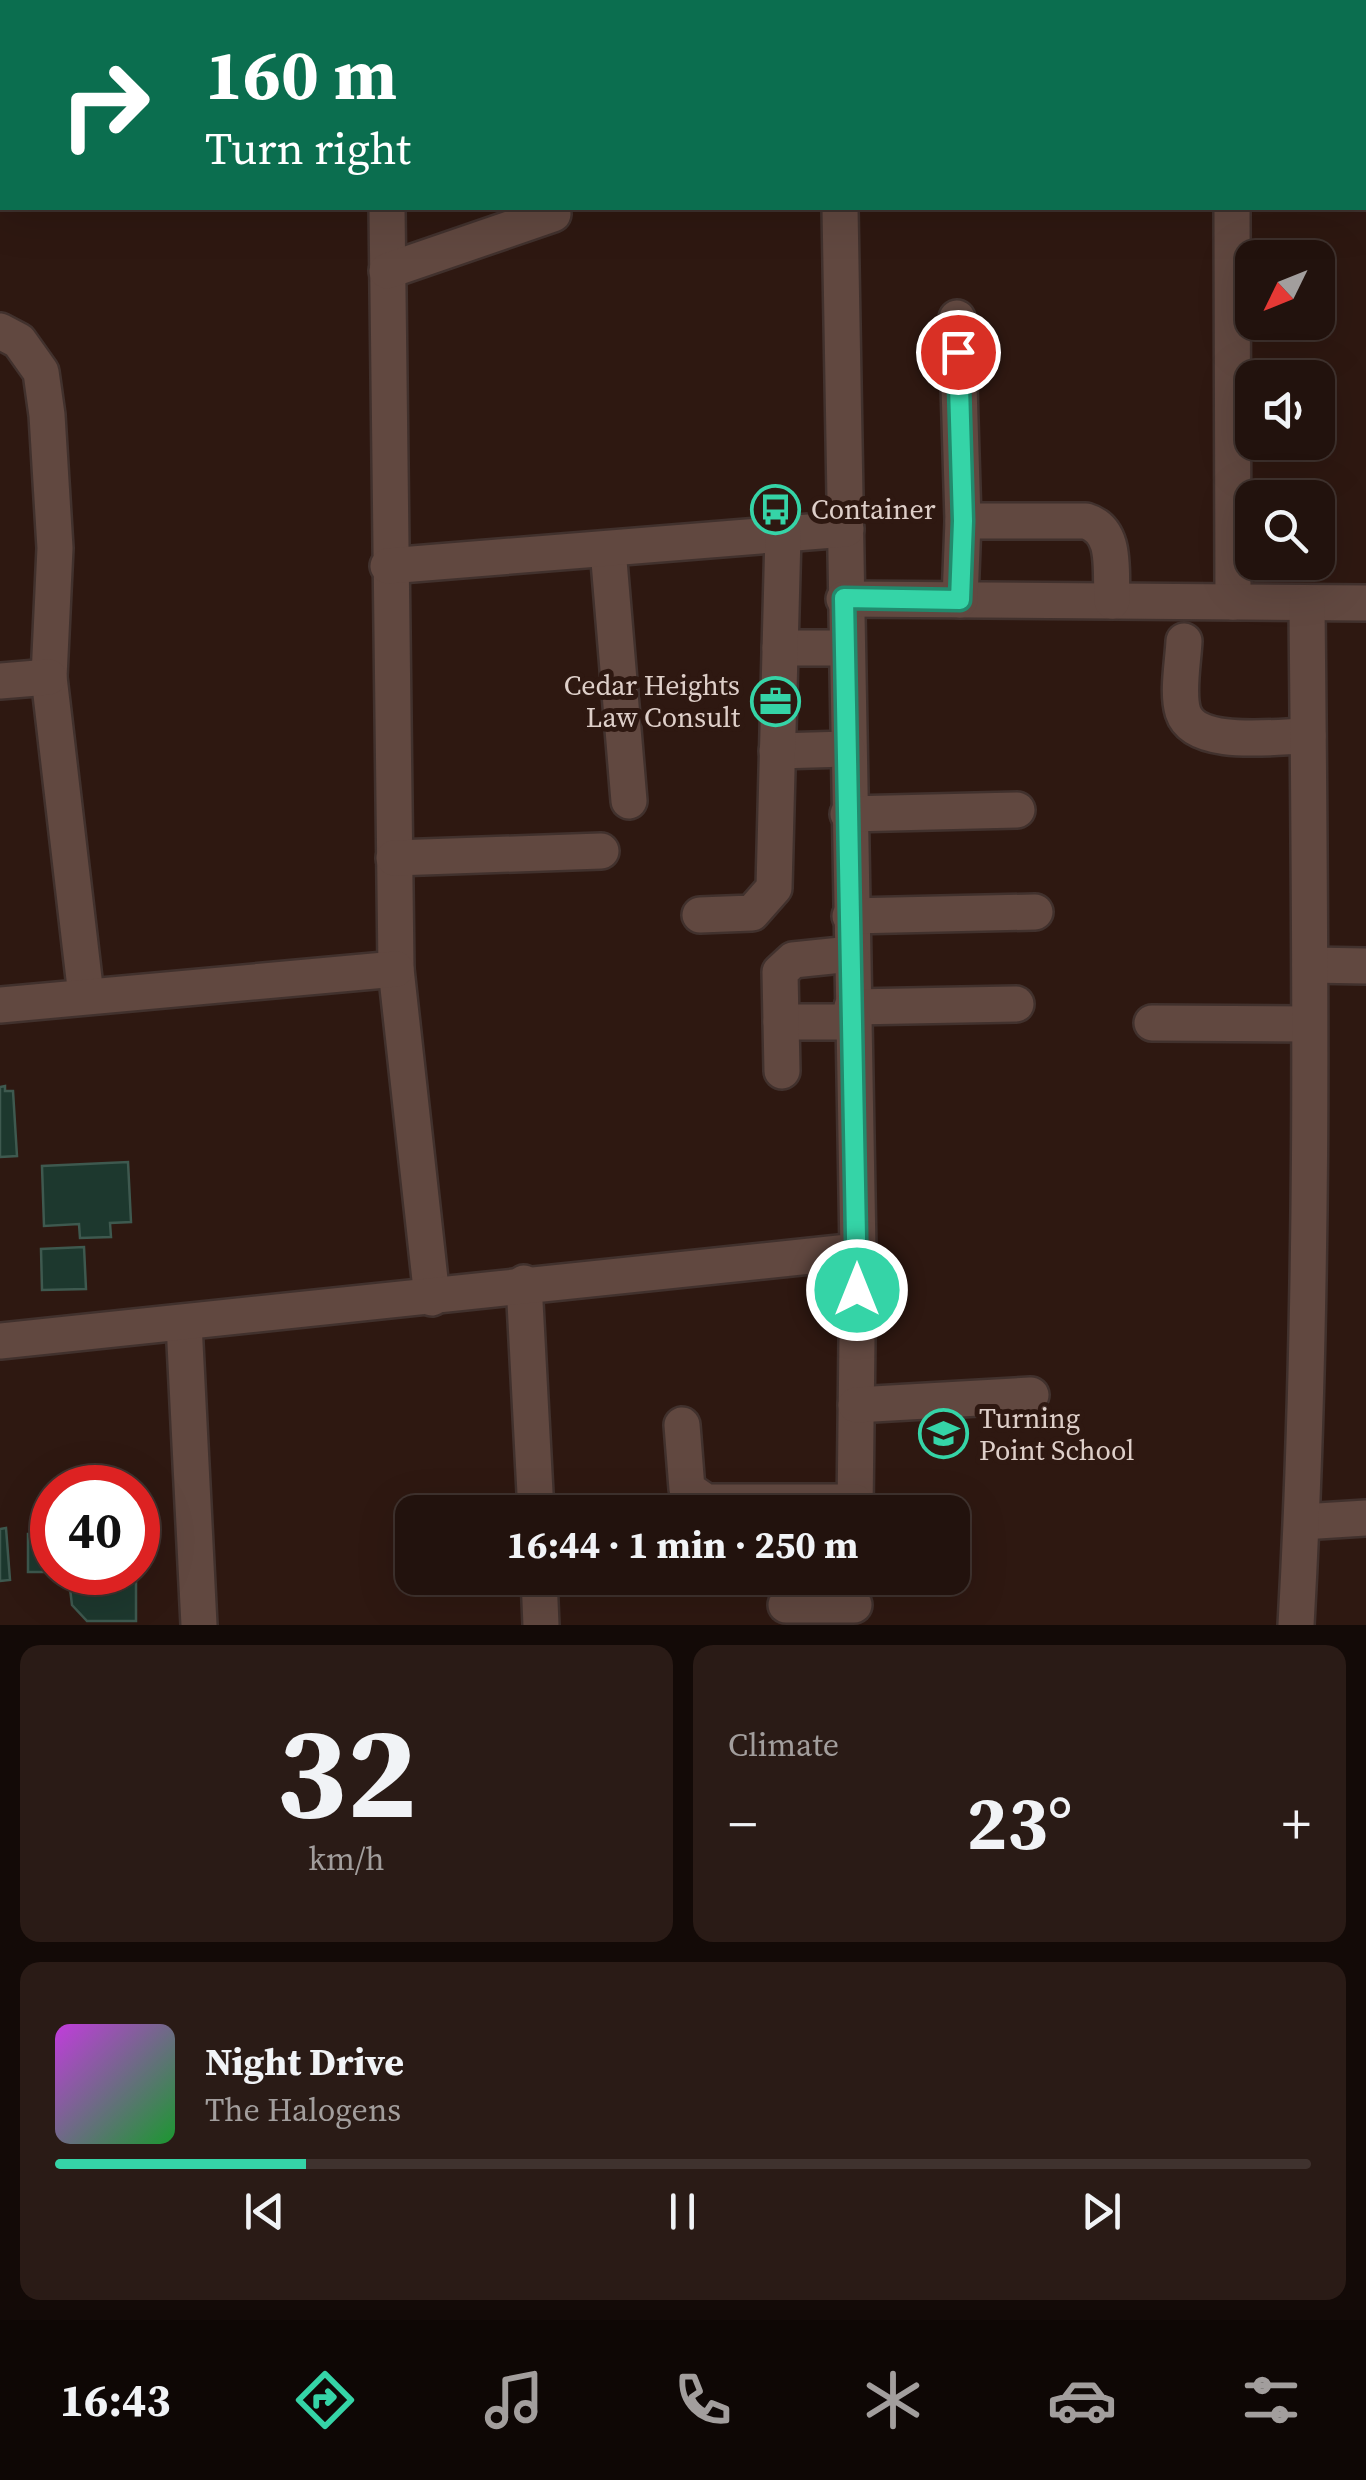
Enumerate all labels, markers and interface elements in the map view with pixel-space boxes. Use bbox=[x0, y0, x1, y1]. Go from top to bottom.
text: 160 m bbox=[205, 26, 397, 122]
icon: right bbox=[40, 40, 170, 170]
text: Turn right bbox=[205, 117, 411, 179]
north arrow bbox=[1235, 240, 1335, 340]
map controls bbox=[1235, 240, 1335, 580]
pin bbox=[916, 310, 1001, 395]
icon: arrive bbox=[931, 325, 986, 380]
button: sound bbox=[1235, 360, 1335, 460]
button: search bbox=[1235, 480, 1335, 580]
bus stop icon: Container bbox=[750, 483, 802, 535]
place label: Container bbox=[811, 490, 936, 528]
place label: Cedar Heights Law Consult bbox=[564, 666, 741, 736]
office icon: Cedar Heights Law Consult bbox=[749, 675, 801, 727]
position arrow bbox=[805, 1238, 909, 1342]
place label: Turning Point School bbox=[979, 1399, 1134, 1469]
school or university icon: Turning Point School bbox=[918, 1408, 970, 1460]
speed limit sign: 40 bbox=[30, 1465, 160, 1595]
text: 16:44 · 1 min · 250 m bbox=[506, 1519, 859, 1571]
text: 32 bbox=[276, 1682, 417, 1861]
text: Climate bbox=[728, 1723, 839, 1767]
text: 23° bbox=[967, 1771, 1072, 1874]
text: − bbox=[728, 1786, 757, 1861]
text: + bbox=[1282, 1786, 1311, 1861]
text: km/h bbox=[308, 1837, 385, 1881]
text: Night Drive bbox=[205, 2036, 404, 2088]
text: The Halogens bbox=[205, 2088, 401, 2132]
icon: previous bbox=[237, 2184, 292, 2239]
icon: pause bbox=[655, 2184, 710, 2239]
icon: next bbox=[1074, 2184, 1129, 2239]
icon: directions bbox=[290, 2365, 360, 2435]
icon: music bbox=[479, 2365, 549, 2435]
icon: phone bbox=[668, 2365, 738, 2435]
icon: climate bbox=[858, 2365, 928, 2435]
icon: car bbox=[1047, 2365, 1117, 2435]
icon: filters bbox=[1236, 2365, 1306, 2435]
text: 16:43 bbox=[60, 2369, 171, 2431]

